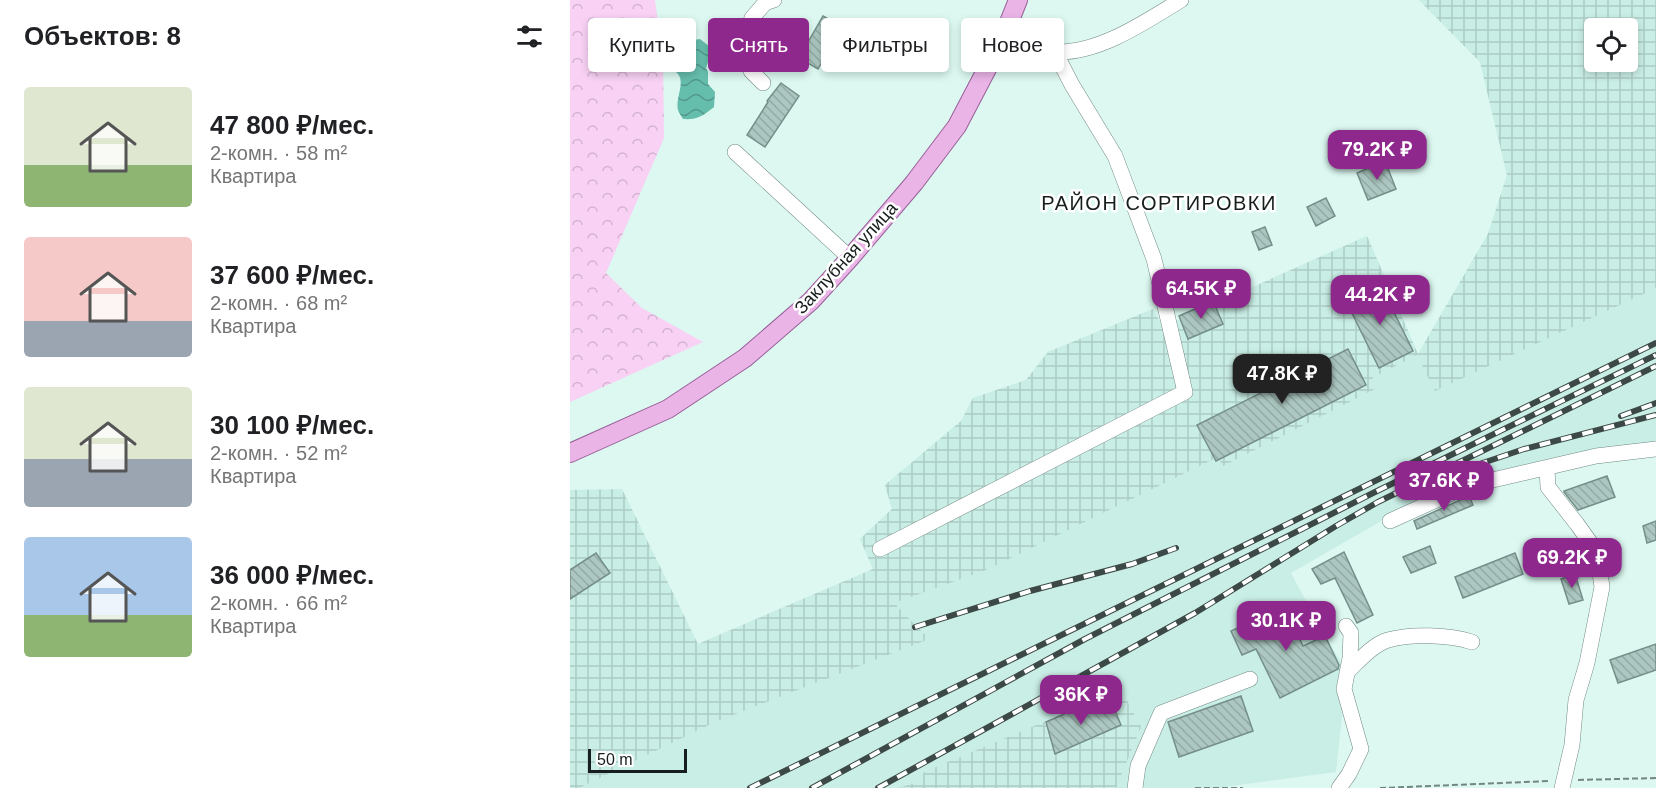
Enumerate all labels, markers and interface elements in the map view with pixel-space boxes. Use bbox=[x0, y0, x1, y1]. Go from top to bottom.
chip: Купить bbox=[588, 18, 696, 72]
chip: Снять bbox=[708, 18, 809, 72]
chip: Фильтры bbox=[821, 18, 949, 72]
chip: Новое bbox=[961, 18, 1064, 72]
map controls bbox=[1584, 18, 1638, 72]
button: locate bbox=[1584, 18, 1638, 72]
icon: filters bbox=[513, 20, 546, 53]
text: Объектов: 8 bbox=[24, 21, 181, 51]
text: 47 800 ₽/мес. bbox=[210, 110, 374, 140]
icon: home bbox=[72, 111, 144, 183]
pin: 79.2K ₽ bbox=[1322, 130, 1432, 181]
text: 79.2K ₽ bbox=[1342, 138, 1412, 160]
text: 2-комн. · 58 m² bbox=[210, 142, 347, 164]
text: Квартира bbox=[210, 165, 296, 187]
district label: РАЙОН СОРТИРОВКИ bbox=[1041, 191, 1277, 214]
street label: Заклубная улица bbox=[791, 197, 902, 318]
text: 37 600 ₽/мес. bbox=[210, 260, 374, 290]
icon: home bbox=[72, 261, 144, 333]
pin: 64.5K ₽ bbox=[1146, 269, 1256, 320]
pin: 44.2K ₽ bbox=[1325, 275, 1435, 326]
text: 64.5K ₽ bbox=[1166, 277, 1236, 299]
text: 44.2K ₽ bbox=[1345, 283, 1415, 305]
text: 2-комн. · 68 m² bbox=[210, 292, 347, 314]
text: Квартира bbox=[210, 315, 296, 337]
pin: 47.8K ₽ bbox=[1227, 354, 1337, 405]
text: 47.8K ₽ bbox=[1247, 362, 1317, 384]
text: 30 100 ₽/мес. bbox=[210, 410, 374, 440]
icon: home bbox=[72, 411, 144, 483]
text: 2-комн. · 52 m² bbox=[210, 442, 347, 464]
pin: 37.6K ₽ bbox=[1389, 461, 1499, 512]
text: Квартира bbox=[210, 465, 296, 487]
text: 37.6K ₽ bbox=[1409, 469, 1479, 491]
pin: 69.2K ₽ bbox=[1517, 538, 1627, 589]
text: 69.2K ₽ bbox=[1537, 546, 1607, 568]
text: 36 000 ₽/мес. bbox=[210, 560, 374, 590]
icon: home bbox=[72, 561, 144, 633]
text: 2-комн. · 66 m² bbox=[210, 592, 347, 614]
pin: 30.1K ₽ bbox=[1231, 601, 1341, 652]
text: 30.1K ₽ bbox=[1251, 609, 1321, 631]
text: Квартира bbox=[210, 615, 296, 637]
pin: 36K ₽ bbox=[1039, 675, 1123, 726]
text: 36K ₽ bbox=[1054, 683, 1108, 705]
scale bar bbox=[588, 746, 687, 774]
text: 50 m bbox=[597, 751, 633, 768]

